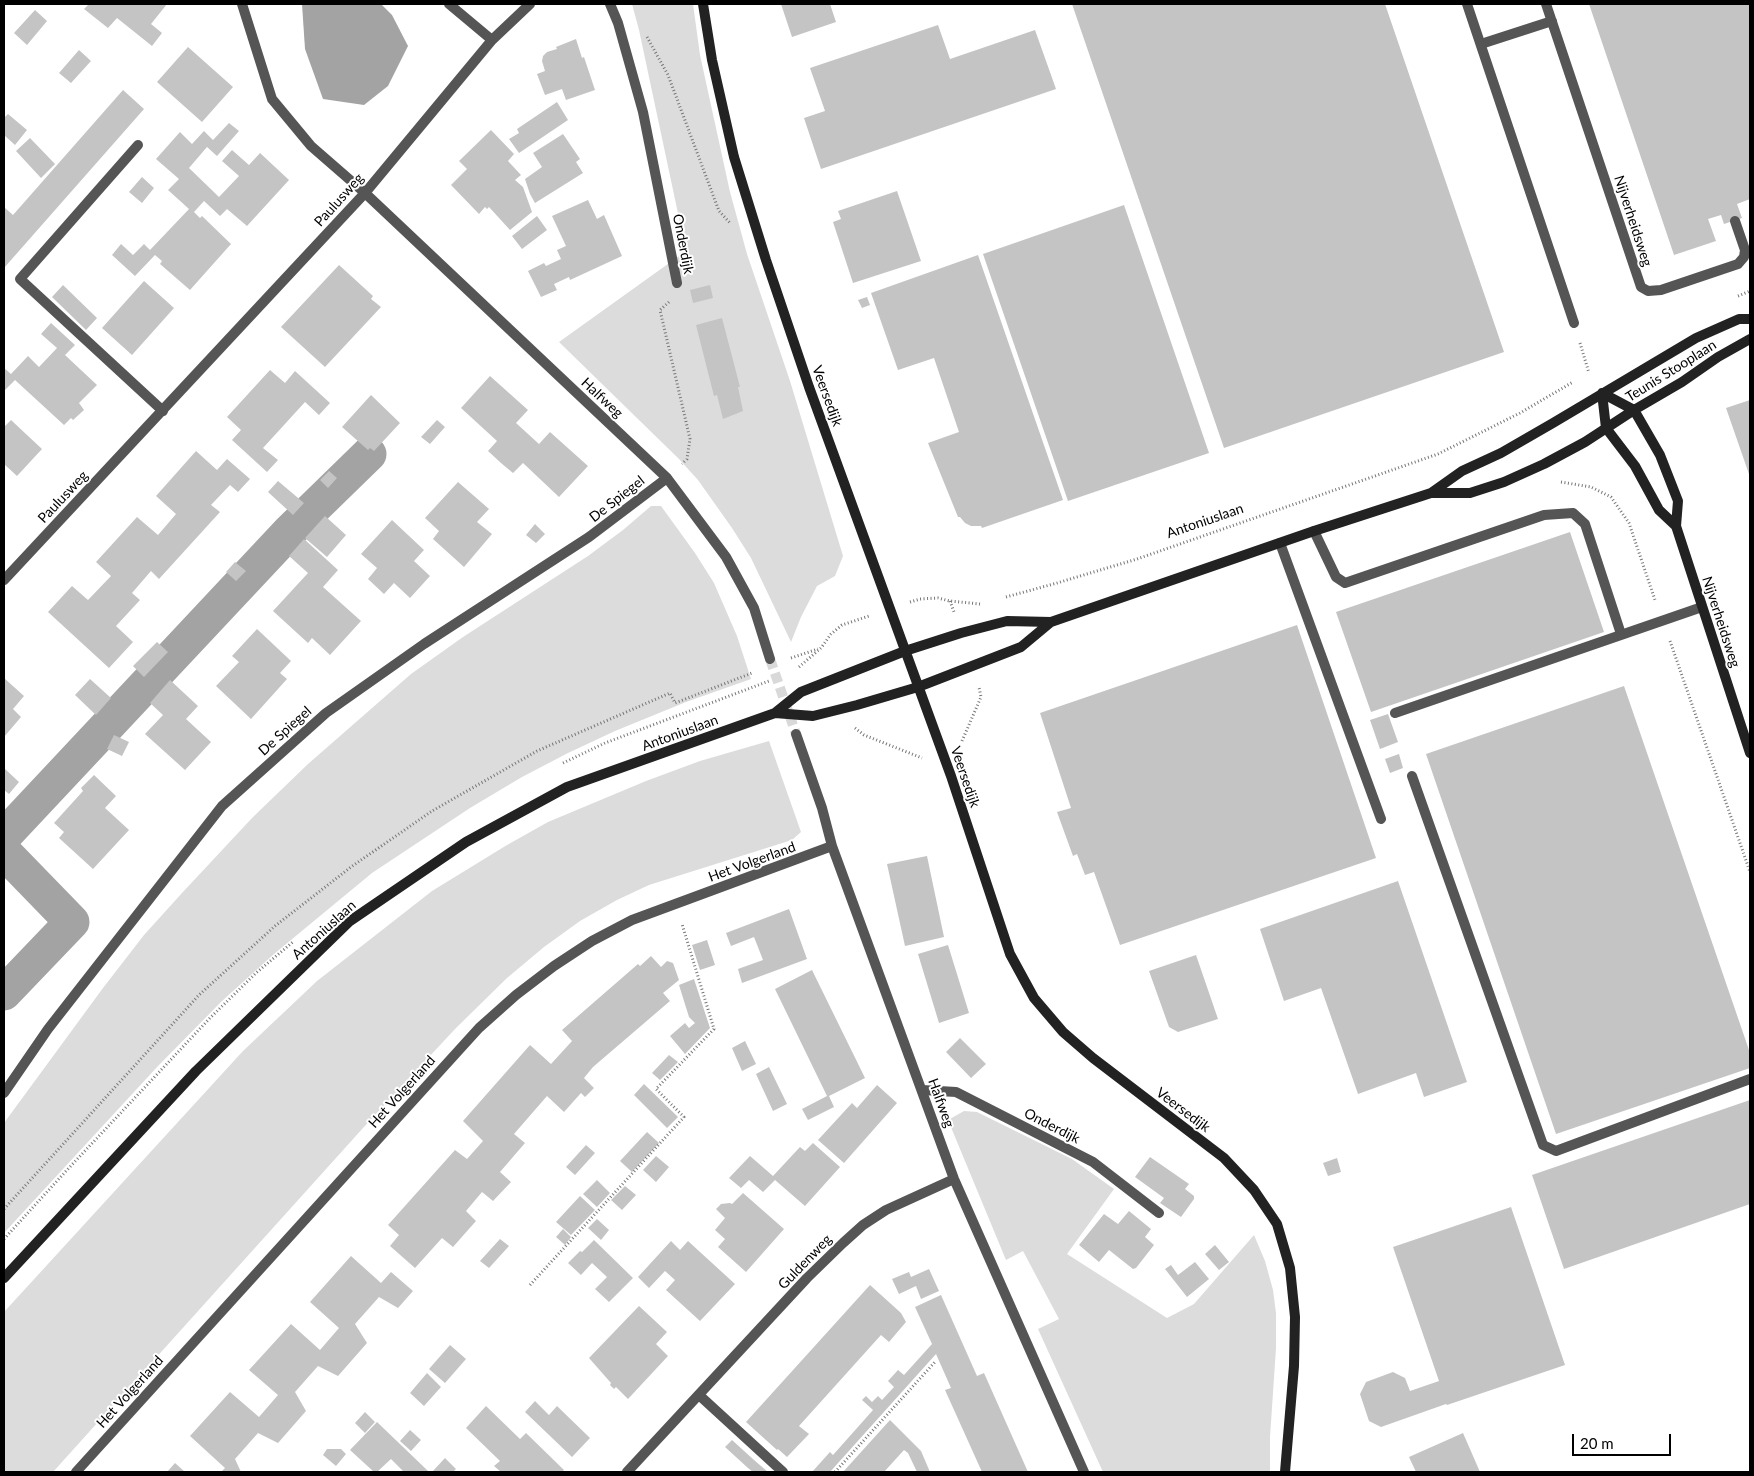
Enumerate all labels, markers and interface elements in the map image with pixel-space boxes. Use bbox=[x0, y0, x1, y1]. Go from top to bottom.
street label: Paulusweg bbox=[311, 170, 367, 230]
street label: Nijverheidsweg bbox=[1610, 173, 1656, 269]
street label: Onderdijk bbox=[669, 213, 697, 275]
street label: Teunis Stooplaan bbox=[1623, 336, 1719, 406]
street label: Veersedijk bbox=[808, 363, 846, 429]
street label: Halfweg bbox=[578, 374, 626, 422]
street label: Paulusweg bbox=[34, 467, 92, 527]
street label: De Spiegel bbox=[586, 472, 648, 526]
street label: Antoniuslaan bbox=[1164, 500, 1246, 542]
street label: Nijverheidsweg bbox=[1698, 574, 1744, 670]
street label: De Spiegel bbox=[255, 703, 315, 759]
street label: Antoniuslaan bbox=[639, 711, 721, 755]
street label: Veersedijk bbox=[947, 744, 983, 810]
street label: Het Volgerland bbox=[706, 838, 798, 886]
street label: Antoniuslaan bbox=[289, 897, 359, 963]
street label: Het Volgerland bbox=[365, 1052, 439, 1132]
street label: Halfweg bbox=[924, 1076, 958, 1130]
street label: Veersedijk bbox=[1153, 1084, 1213, 1136]
street label: Onderdijk bbox=[1021, 1105, 1083, 1147]
street label: Guldenweg bbox=[775, 1231, 835, 1293]
street label: Het Volgerland bbox=[93, 1352, 167, 1432]
scale bar bbox=[1574, 1424, 1673, 1456]
text: 20 m bbox=[1580, 1434, 1614, 1452]

